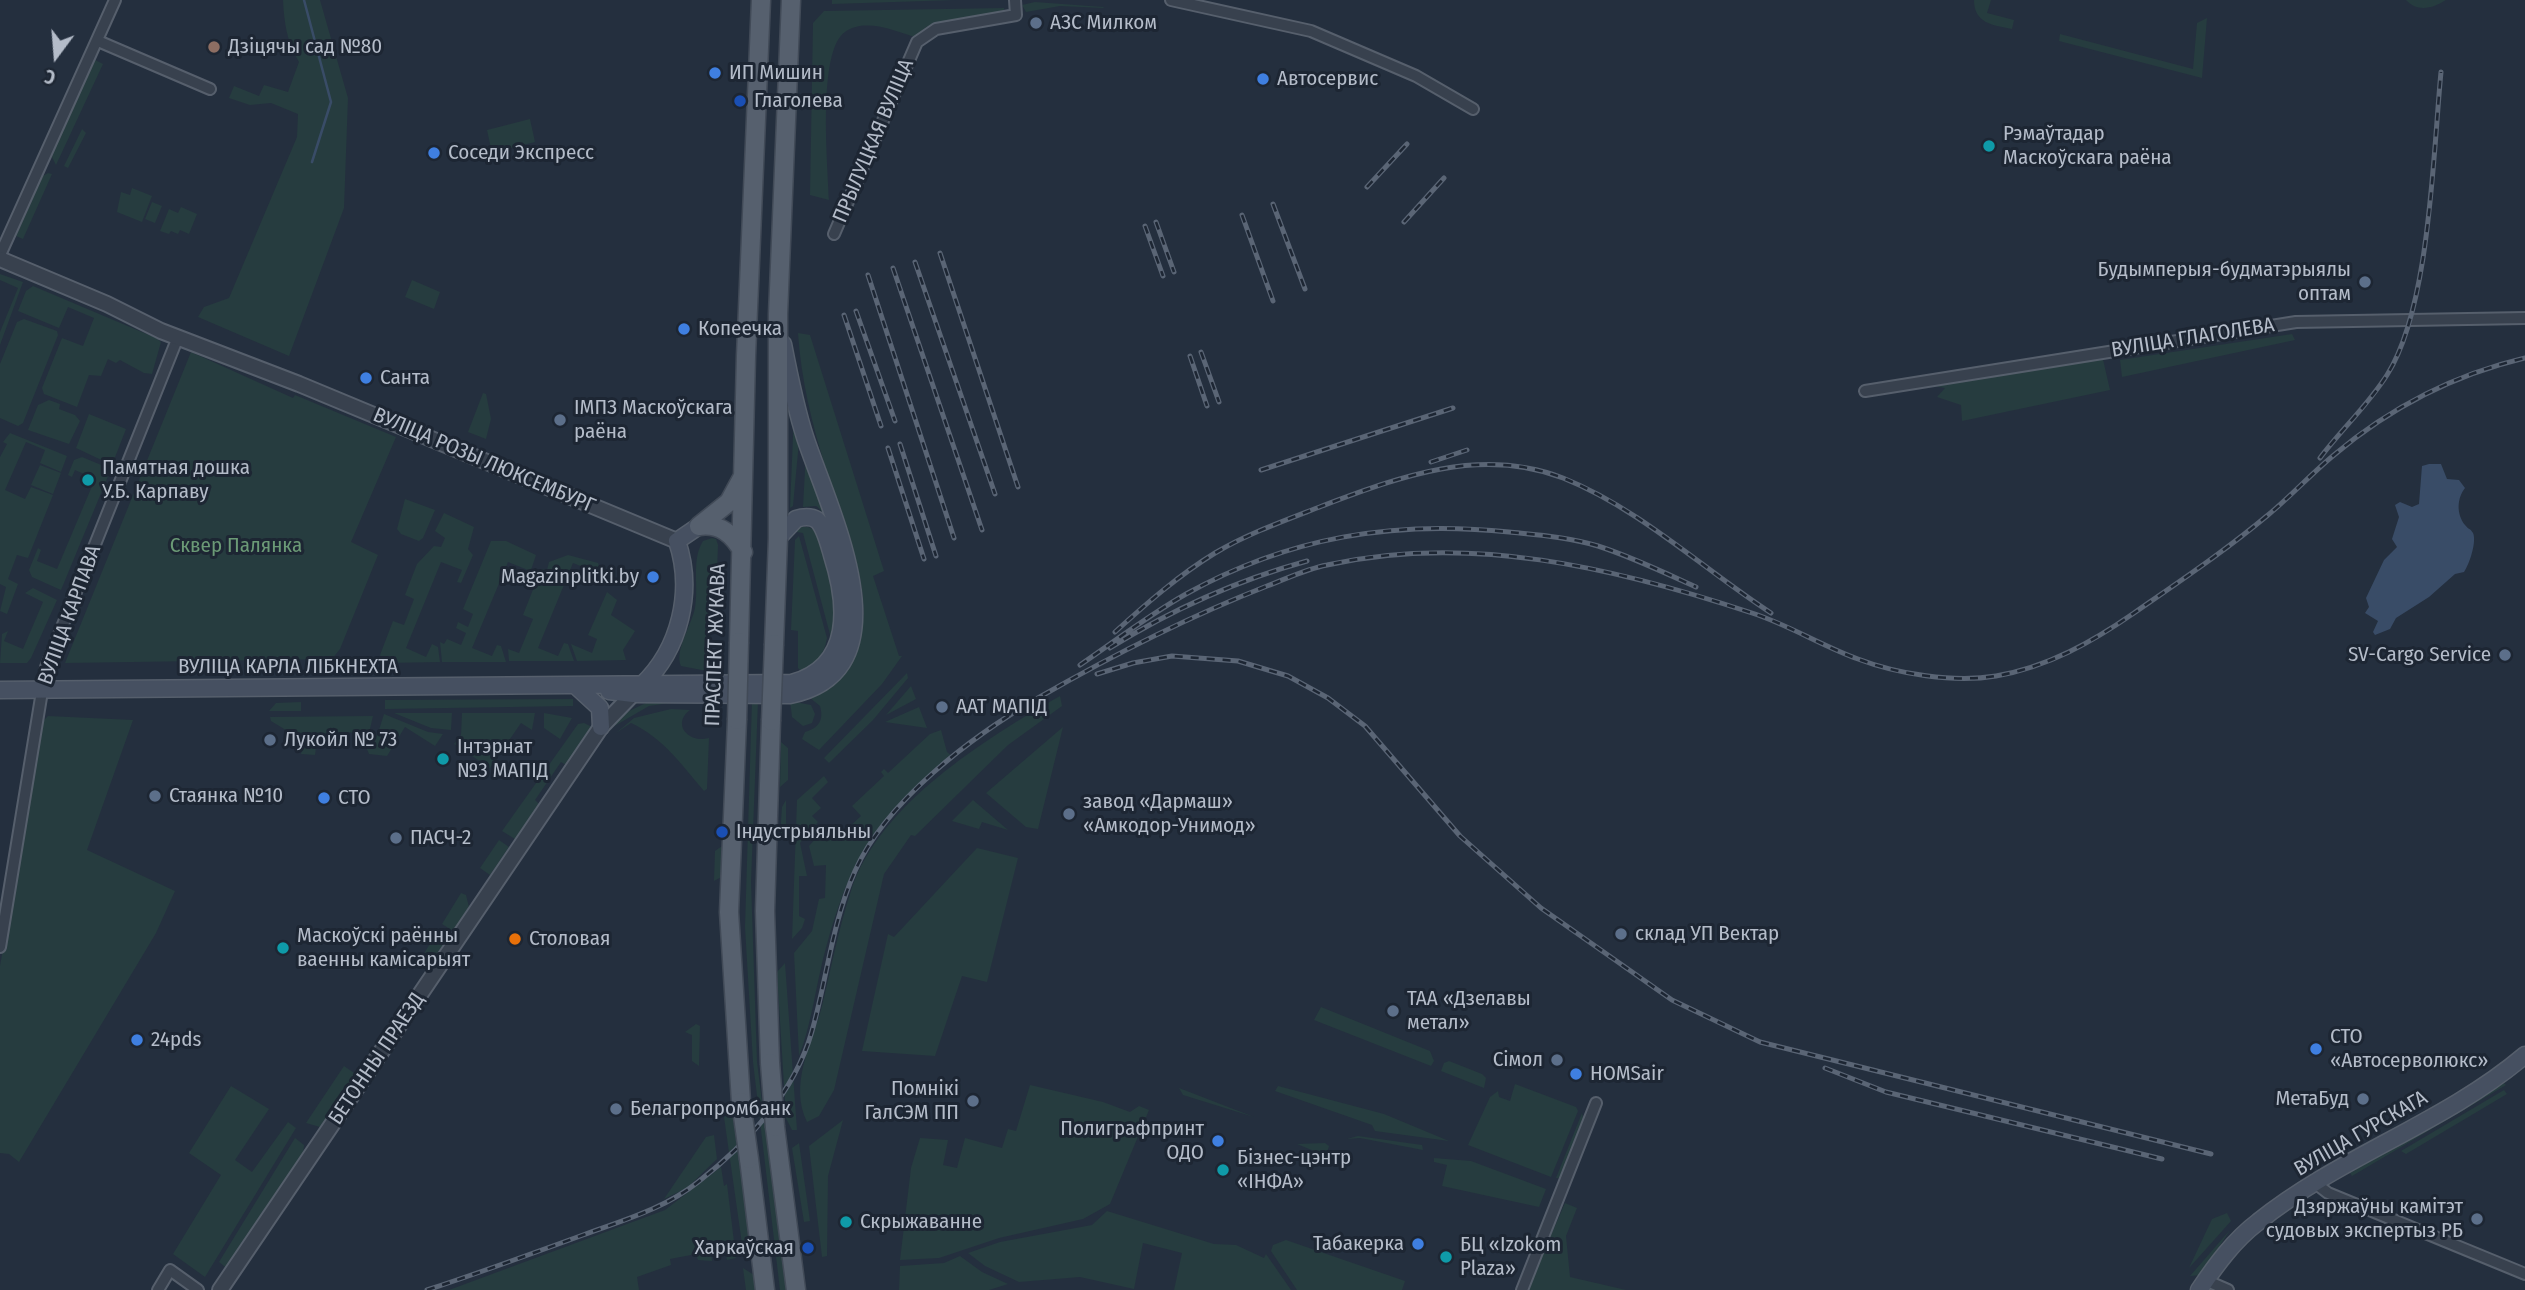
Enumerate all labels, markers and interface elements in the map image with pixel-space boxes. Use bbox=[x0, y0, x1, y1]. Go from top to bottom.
place label: АЗС Милком bbox=[1050, 10, 1157, 36]
marker: АЗС Милком bbox=[1028, 15, 1044, 31]
north arrow bbox=[21, 21, 91, 91]
place label: Дзіцячы сад №80 bbox=[228, 34, 382, 60]
marker: Дзіцячы сад №80 bbox=[206, 39, 222, 55]
street label: ПРЫЛУЦКАЯ ВУЛІЦА bbox=[828, 55, 920, 227]
place label: ИП Мишин bbox=[729, 60, 823, 86]
text: С bbox=[42, 64, 58, 89]
marker: ИП Мишин bbox=[707, 65, 723, 81]
place label: Автосервис bbox=[1277, 66, 1378, 92]
marker: Автосервис bbox=[1255, 71, 1271, 87]
place label: Глаголева bbox=[754, 88, 843, 114]
marker: Глаголева bbox=[732, 93, 748, 109]
place label: Рэмаўтадар Маскоўскага раёна bbox=[2003, 121, 2172, 171]
marker: Рэмаўтадар Маскоўскага раёна bbox=[1981, 138, 1997, 154]
place label: Соседи Экспресс bbox=[448, 140, 594, 166]
marker: Соседи Экспресс bbox=[426, 145, 442, 161]
place label: Будымперыя-будматэрыялы оптам bbox=[2098, 257, 2351, 307]
marker: Будымперыя-будматэрыялы оптам bbox=[2357, 274, 2373, 290]
street label: ВУЛІЦА ГЛАГОЛЕВА bbox=[2110, 313, 2276, 363]
place label: Копеечка bbox=[698, 316, 782, 342]
marker: Копеечка bbox=[676, 321, 692, 337]
place label: Санта bbox=[380, 365, 430, 391]
marker: Санта bbox=[358, 370, 374, 386]
place label: ІМПЗ Маскоўскага раёна bbox=[574, 395, 733, 445]
street label: ВУЛІЦА РОЗЫ ЛЮКСЕМБУРГ bbox=[369, 403, 599, 519]
marker: ІМПЗ Маскоўскага раёна bbox=[552, 412, 568, 428]
place label: Памятная дошка У.Б. Карпаву bbox=[102, 455, 250, 505]
marker: Памятная дошка У.Б. Карпаву bbox=[80, 472, 96, 488]
park label: Сквер Палянка bbox=[170, 533, 302, 559]
street label: ВУЛІЦА КАРПАВА bbox=[33, 542, 107, 688]
street label: ПРАСПЕКТ ЖУКАВА bbox=[701, 563, 731, 727]
place label: Magazinplitki.by bbox=[501, 564, 639, 590]
marker: Magazinplitki.by bbox=[645, 569, 661, 585]
place label: SV-Cargo Service bbox=[2348, 642, 2491, 668]
marker: SV-Cargo Service bbox=[2497, 647, 2513, 663]
street label: ВУЛІЦА КАРЛА ЛІБКНЕХТА bbox=[178, 654, 398, 680]
place label: ААТ МАПІД bbox=[956, 694, 1048, 720]
marker: ААТ МАПІД bbox=[934, 699, 950, 715]
place label: Лукойл № 73 bbox=[284, 727, 397, 753]
marker: Лукойл № 73 bbox=[262, 732, 278, 748]
place label: Інтэрнат №3 МАПІД bbox=[457, 734, 548, 784]
marker: Інтэрнат №3 МАПІД bbox=[435, 751, 451, 767]
place label: Стаянка №10 bbox=[169, 783, 283, 809]
place label: СТО bbox=[338, 785, 371, 811]
marker: Стаянка №10 bbox=[147, 788, 163, 804]
place label: завод «Дармаш» «Амкодор-Унимод» bbox=[1083, 789, 1256, 839]
marker: СТО bbox=[316, 790, 332, 806]
marker: завод «Дармаш» «Амкодор-Унимод» bbox=[1061, 806, 1077, 822]
place label: Індустрыяльны bbox=[736, 819, 871, 845]
marker: Індустрыяльны bbox=[714, 824, 730, 840]
place label: ПАСЧ-2 bbox=[410, 825, 471, 851]
marker: ПАСЧ-2 bbox=[388, 830, 404, 846]
place label: склад УП Вектар bbox=[1635, 921, 1779, 947]
place label: Маскоўскі раённы ваенны камісарыят bbox=[297, 923, 470, 973]
place label: Столовая bbox=[529, 926, 610, 952]
marker: склад УП Вектар bbox=[1613, 926, 1629, 942]
marker: Столовая bbox=[507, 931, 523, 947]
marker: Маскоўскі раённы ваенны камісарыят bbox=[275, 940, 291, 956]
place label: ТАА «Дзелавы метал» bbox=[1407, 986, 1531, 1036]
street label: БЕТОННЫ ПРАЕЗД bbox=[324, 988, 430, 1130]
marker: ТАА «Дзелавы метал» bbox=[1385, 1003, 1401, 1019]
place label: СТО «Автосерволюкс» bbox=[2330, 1024, 2489, 1074]
place label: 24pds bbox=[151, 1027, 201, 1053]
marker: 24pds bbox=[129, 1032, 145, 1048]
marker: СТО «Автосерволюкс» bbox=[2308, 1041, 2324, 1057]
place label: Сімол bbox=[1493, 1047, 1543, 1073]
marker: Сімол bbox=[1549, 1052, 1565, 1068]
place label: HOMSair bbox=[1590, 1061, 1664, 1087]
marker: HOMSair bbox=[1568, 1066, 1584, 1082]
place label: Помнікі ГалСЭМ ПП bbox=[865, 1076, 959, 1126]
place label: МетаБуд bbox=[2275, 1086, 2349, 1112]
street label: ВУЛІЦА ГУРСКАГА bbox=[2290, 1086, 2432, 1182]
marker: МетаБуд bbox=[2355, 1091, 2371, 1107]
marker: Помнікі ГалСЭМ ПП bbox=[965, 1093, 981, 1109]
place label: Белагропромбанк bbox=[630, 1096, 791, 1122]
marker: Белагропромбанк bbox=[608, 1101, 624, 1117]
place label: Полиграфпринт ОДО bbox=[1060, 1116, 1204, 1166]
marker: Полиграфпринт ОДО bbox=[1210, 1133, 1226, 1149]
place label: Бізнес-цэнтр «ІНФА» bbox=[1237, 1145, 1351, 1195]
marker: Бізнес-цэнтр «ІНФА» bbox=[1215, 1162, 1231, 1178]
place label: Дзяржаўны камітэт судовых экспертыз РБ bbox=[2266, 1194, 2463, 1244]
place label: Скрыжаванне bbox=[860, 1209, 982, 1235]
marker: Дзяржаўны камітэт судовых экспертыз РБ bbox=[2469, 1211, 2485, 1227]
marker: Скрыжаванне bbox=[838, 1214, 854, 1230]
place label: Табакерка bbox=[1313, 1231, 1404, 1257]
place label: БЦ «Izokom Plaza» bbox=[1460, 1232, 1561, 1282]
place label: Харкаўская bbox=[694, 1235, 794, 1261]
marker: Табакерка bbox=[1410, 1236, 1426, 1252]
marker: Харкаўская bbox=[800, 1240, 816, 1256]
marker: БЦ «Izokom Plaza» bbox=[1438, 1249, 1454, 1265]

